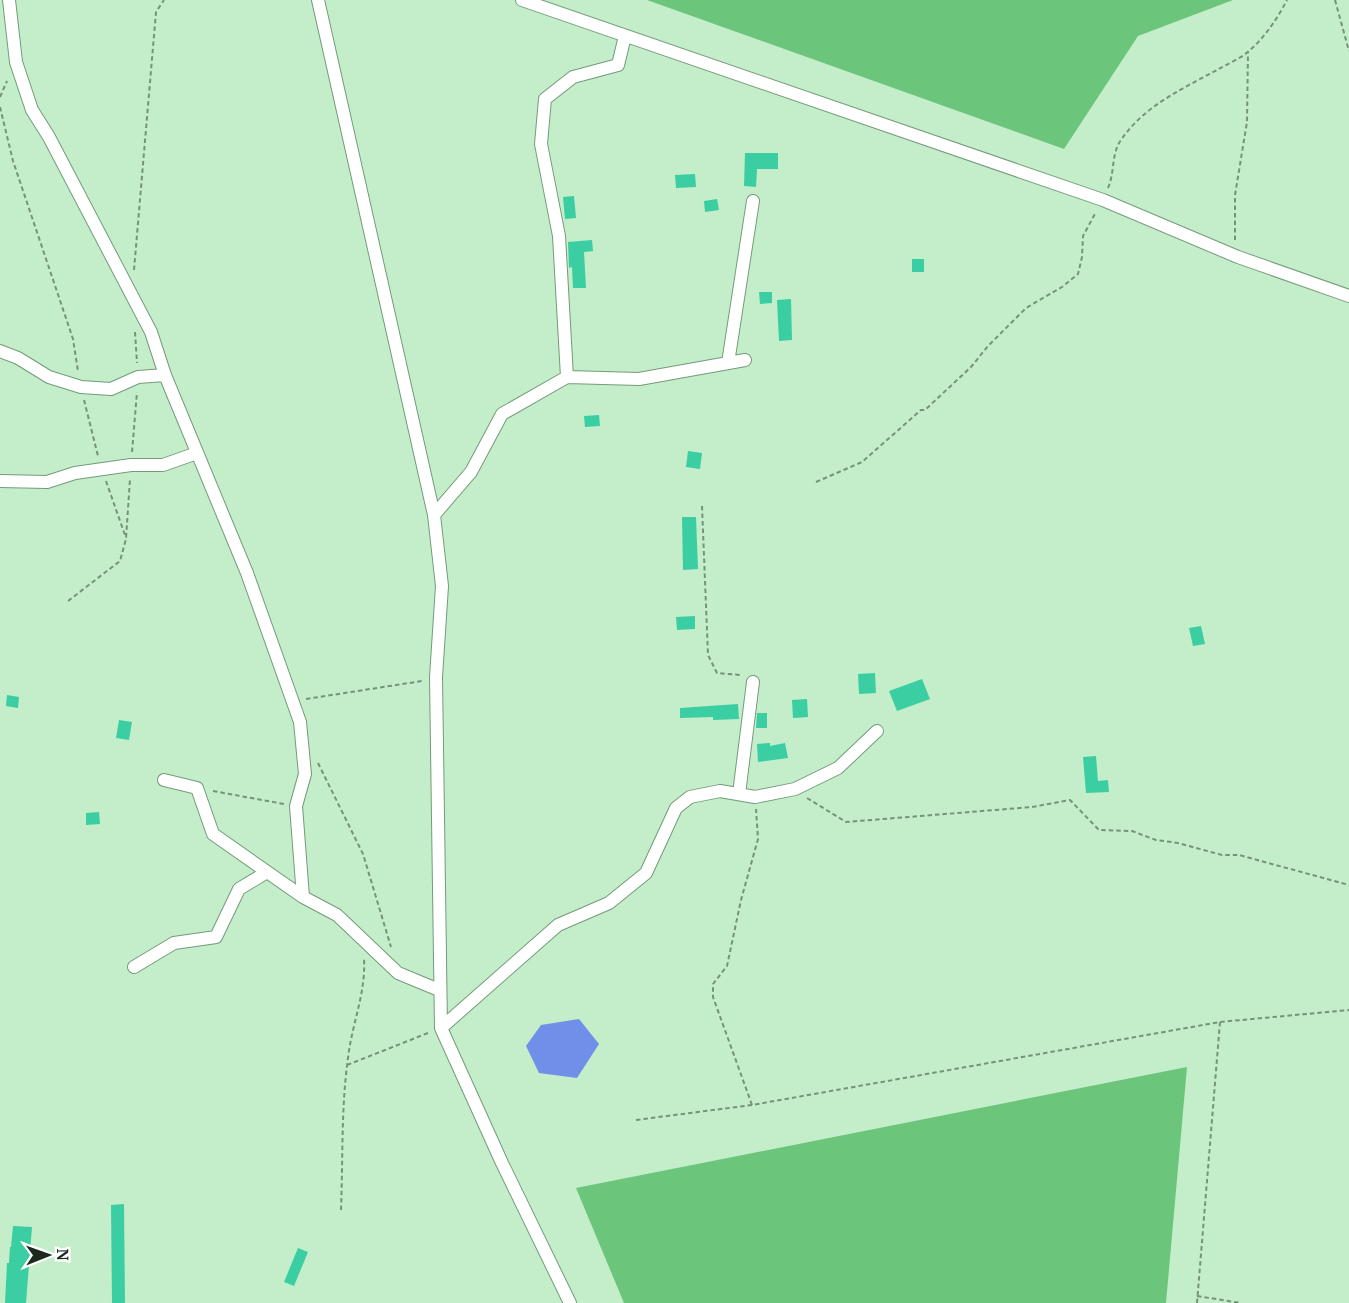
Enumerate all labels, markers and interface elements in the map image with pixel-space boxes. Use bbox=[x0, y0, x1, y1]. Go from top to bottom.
north arrow bbox=[18, 1225, 78, 1285]
text: N bbox=[52, 1248, 74, 1261]

